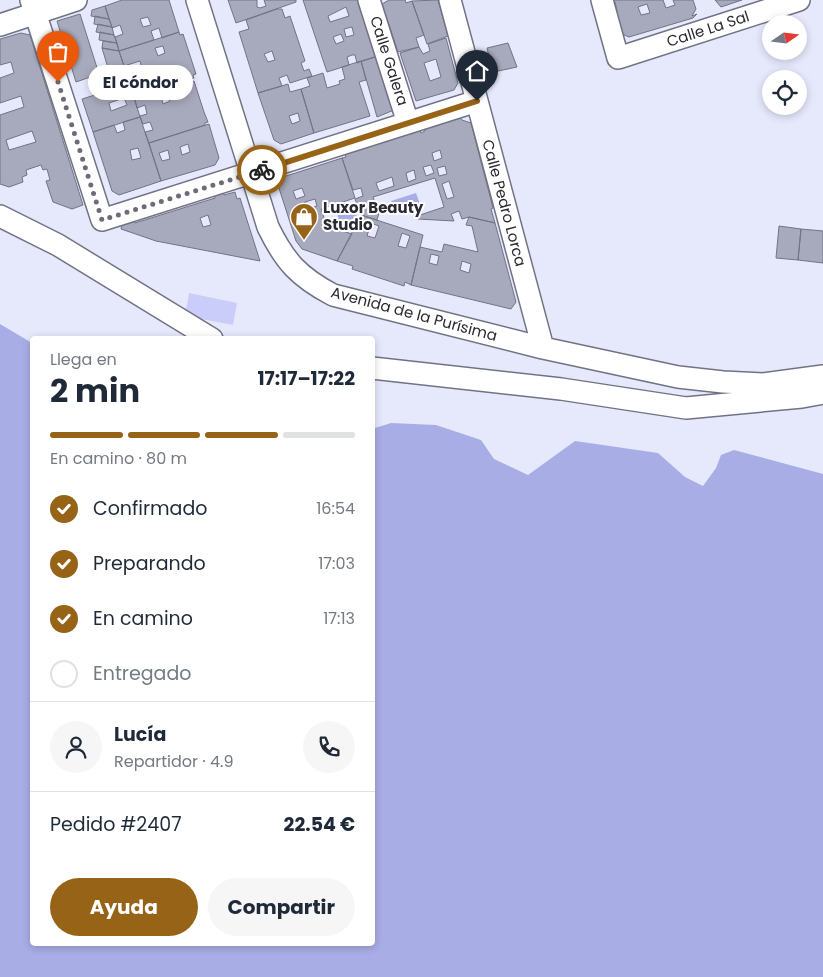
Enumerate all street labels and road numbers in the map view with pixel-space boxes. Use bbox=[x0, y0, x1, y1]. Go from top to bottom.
street label: Calle La Sal bbox=[664, 5, 752, 52]
street label: Calle Galera bbox=[365, 13, 414, 108]
street label: Calle Pedro Lorca bbox=[477, 137, 532, 269]
street label: Avenida de la Purísima bbox=[329, 281, 500, 346]

